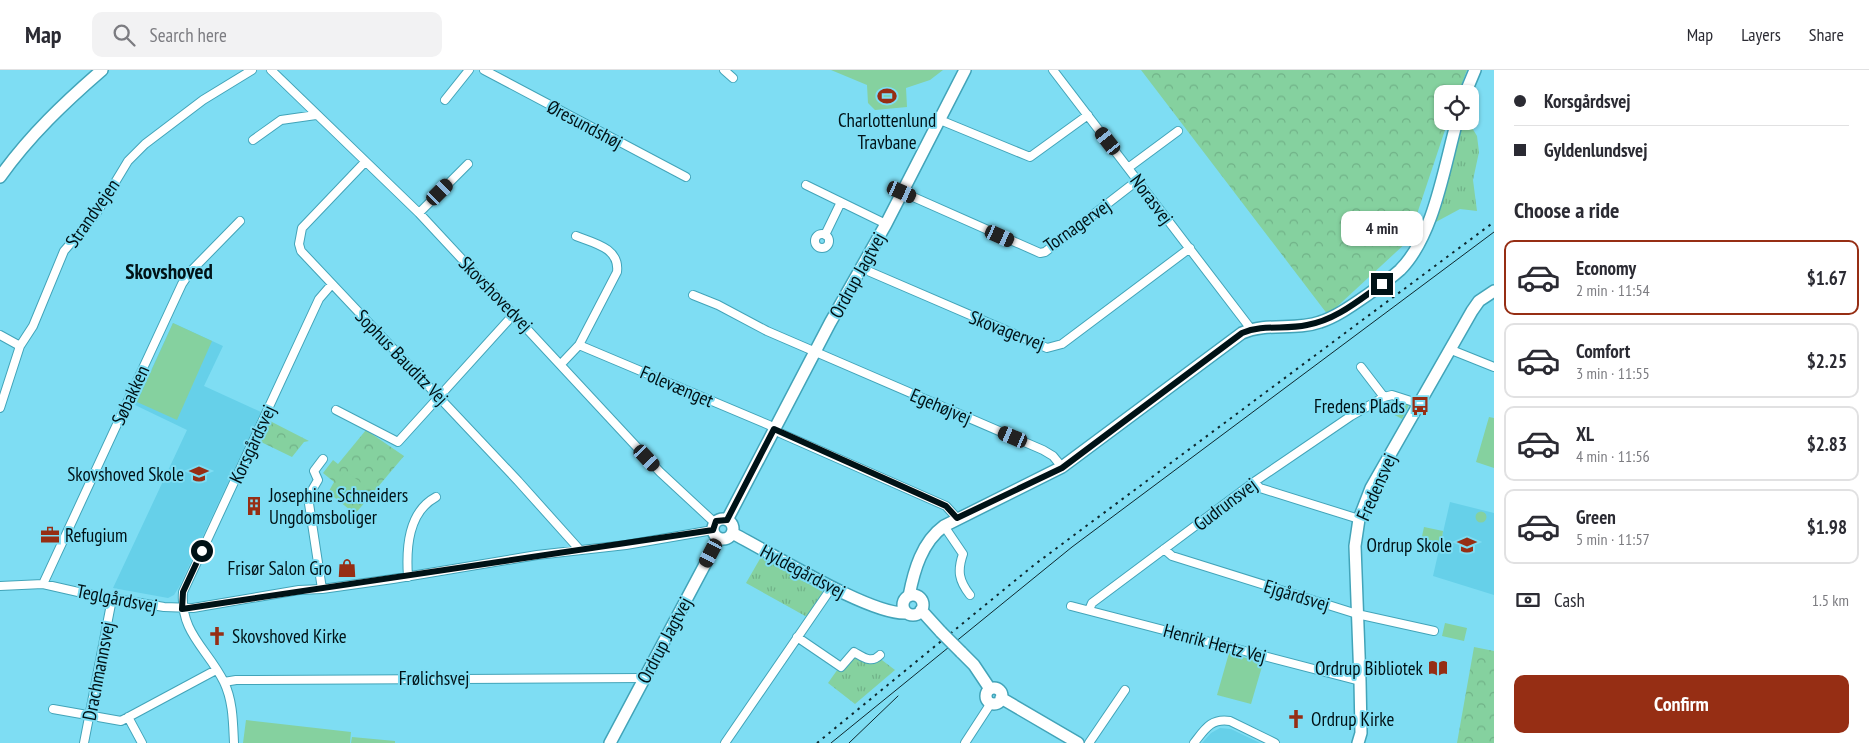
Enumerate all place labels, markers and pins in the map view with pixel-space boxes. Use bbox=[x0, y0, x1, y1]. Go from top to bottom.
sports icon: Charlottenlund Travbane bbox=[876, 85, 898, 107]
place label: Charlottenlund Travbane bbox=[838, 108, 936, 154]
place label: Fredens Plads bbox=[1314, 394, 1405, 418]
bus stop icon: Fredens Plads bbox=[1409, 395, 1431, 417]
place label: Skovshoved Skole bbox=[67, 462, 184, 486]
school or university icon: Skovshoved Skole bbox=[188, 463, 210, 485]
place label: Josephine Schneiders Ungdomsboliger bbox=[268, 483, 408, 529]
building icon: Josephine Schneiders Ungdomsboliger bbox=[243, 495, 265, 517]
place label: Refugium bbox=[65, 523, 127, 547]
office icon: Refugium bbox=[39, 524, 61, 546]
place label: Ordrup Skole bbox=[1367, 533, 1452, 557]
school or university icon: Ordrup Skole bbox=[1456, 534, 1478, 556]
place label: Frisør Salon Gro bbox=[227, 556, 332, 580]
shop icon: Frisør Salon Gro bbox=[336, 557, 358, 579]
place label: Skovshoved Kirke bbox=[232, 624, 347, 648]
church icon: Skovshoved Kirke bbox=[206, 625, 228, 647]
place label: Ordrup Bibliotek bbox=[1315, 656, 1424, 680]
library icon: Ordrup Bibliotek bbox=[1427, 657, 1449, 679]
place label: Ordrup Kirke bbox=[1311, 707, 1394, 731]
church icon: Ordrup Kirke bbox=[1285, 708, 1307, 730]

